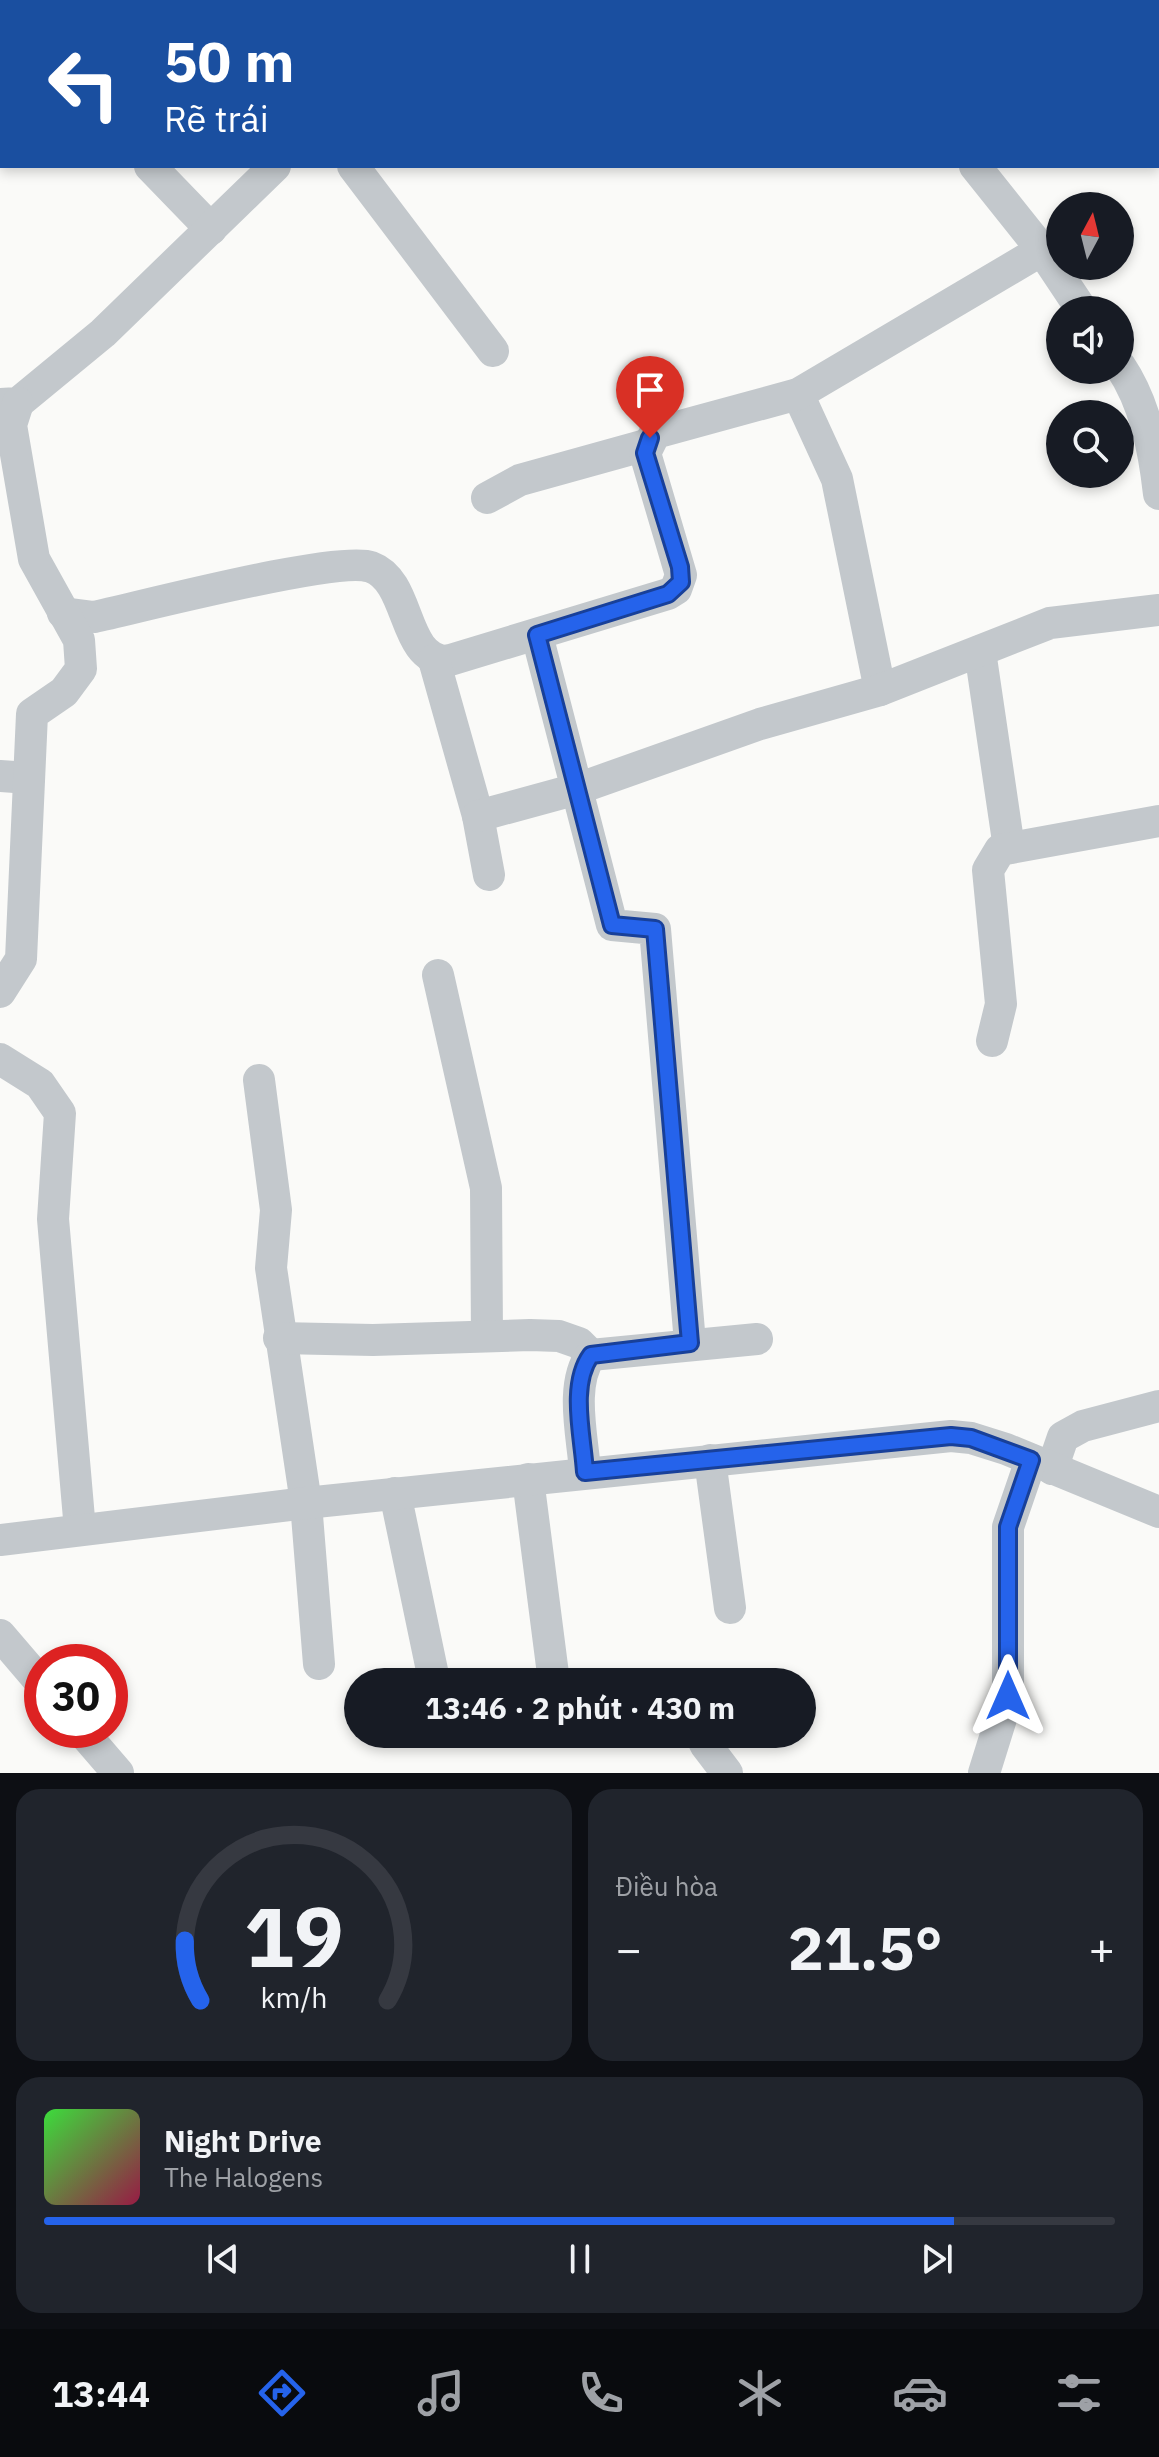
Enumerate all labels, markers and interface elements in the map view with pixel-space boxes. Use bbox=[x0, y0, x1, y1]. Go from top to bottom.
text: 50 m bbox=[164, 25, 294, 97]
icon: left bbox=[32, 32, 136, 136]
text: Rẽ trái bbox=[164, 95, 269, 142]
north arrow bbox=[1046, 192, 1134, 280]
map controls bbox=[1046, 192, 1134, 488]
button: sound bbox=[1046, 296, 1134, 384]
pin bbox=[616, 356, 684, 438]
icon: arrive bbox=[628, 368, 672, 412]
button: search bbox=[1046, 400, 1134, 488]
speed limit sign: 30 bbox=[24, 1644, 128, 1748]
position arrow bbox=[966, 1654, 1050, 1738]
text: 13:46 · 2 phút · 430 m bbox=[425, 1688, 735, 1727]
text: Điều hòa bbox=[616, 1869, 718, 1903]
text: 19 bbox=[244, 1882, 344, 1990]
text: 21.5° bbox=[788, 1908, 943, 1987]
text: − bbox=[616, 1920, 642, 1977]
text: + bbox=[1089, 1920, 1115, 1977]
text: km/h bbox=[260, 1979, 327, 2016]
text: Night Drive bbox=[164, 2121, 322, 2160]
text: The Halogens bbox=[164, 2160, 323, 2194]
icon: previous bbox=[201, 2237, 245, 2281]
icon: pause bbox=[558, 2237, 602, 2281]
icon: next bbox=[915, 2237, 959, 2281]
icon: directions bbox=[254, 2365, 310, 2421]
icon: music bbox=[413, 2365, 469, 2421]
icon: phone bbox=[573, 2365, 629, 2421]
icon: climate bbox=[732, 2365, 788, 2421]
icon: car bbox=[892, 2365, 948, 2421]
icon: filters bbox=[1051, 2365, 1107, 2421]
text: 13:44 bbox=[52, 2370, 150, 2417]

